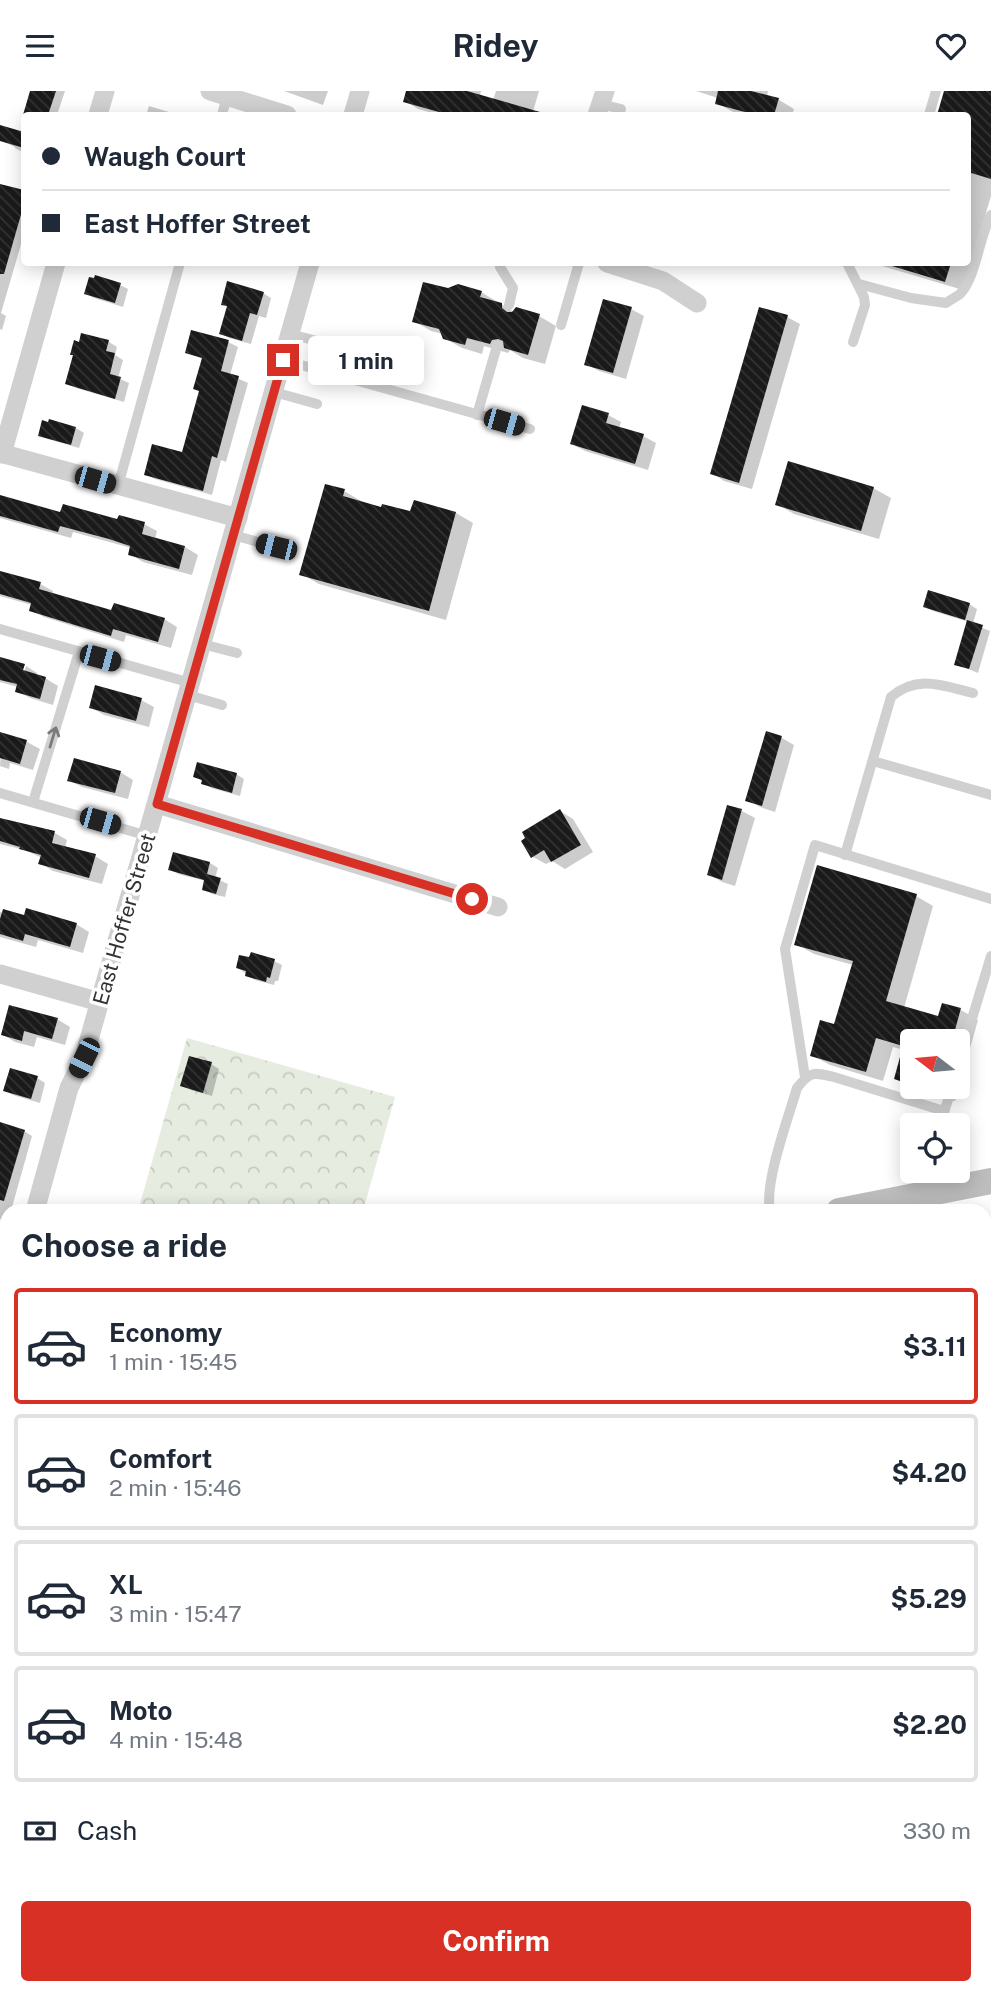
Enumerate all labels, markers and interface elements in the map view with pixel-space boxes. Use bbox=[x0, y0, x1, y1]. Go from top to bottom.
icon: menu bbox=[21, 27, 59, 65]
text: Ridey bbox=[452, 27, 539, 64]
icon: heart bbox=[932, 27, 970, 65]
text: Waugh Court bbox=[84, 141, 246, 172]
text: East Hoffer Street bbox=[84, 208, 311, 239]
callout: 1 min bbox=[308, 335, 423, 385]
route end bbox=[267, 344, 299, 376]
text: 1 min bbox=[338, 347, 394, 374]
car bbox=[481, 406, 528, 438]
car bbox=[72, 464, 119, 496]
car bbox=[254, 532, 299, 562]
car bbox=[77, 642, 124, 674]
one-way arrow bbox=[48, 726, 60, 748]
car bbox=[77, 805, 124, 837]
street label: East Hoffer Street bbox=[87, 830, 161, 1008]
route start bbox=[456, 883, 488, 915]
north arrow bbox=[900, 1029, 970, 1099]
map controls bbox=[900, 1029, 970, 1183]
car bbox=[66, 1035, 103, 1081]
button: locate bbox=[900, 1113, 970, 1183]
text: Choose a ride bbox=[21, 1227, 227, 1264]
icon: car bbox=[25, 1315, 88, 1378]
text: Economy bbox=[109, 1317, 222, 1348]
text: $3.11 bbox=[903, 1331, 967, 1362]
text: 1 min · 15:45 bbox=[109, 1348, 237, 1375]
icon: car bbox=[25, 1441, 88, 1504]
text: Comfort bbox=[109, 1443, 212, 1474]
text: $4.20 bbox=[891, 1457, 967, 1488]
text: 2 min · 15:46 bbox=[109, 1474, 242, 1501]
icon: car bbox=[25, 1567, 88, 1630]
text: XL bbox=[109, 1569, 143, 1600]
text: $5.29 bbox=[891, 1583, 967, 1614]
text: 3 min · 15:47 bbox=[109, 1600, 242, 1627]
icon: car bbox=[25, 1693, 88, 1756]
text: Moto bbox=[109, 1695, 172, 1726]
text: $2.20 bbox=[892, 1709, 967, 1740]
text: 4 min · 15:48 bbox=[109, 1726, 243, 1753]
icon: cash bbox=[21, 1812, 59, 1850]
text: Cash bbox=[77, 1815, 137, 1846]
text: 330 m bbox=[903, 1817, 971, 1844]
button: Confirm bbox=[21, 1901, 971, 1981]

